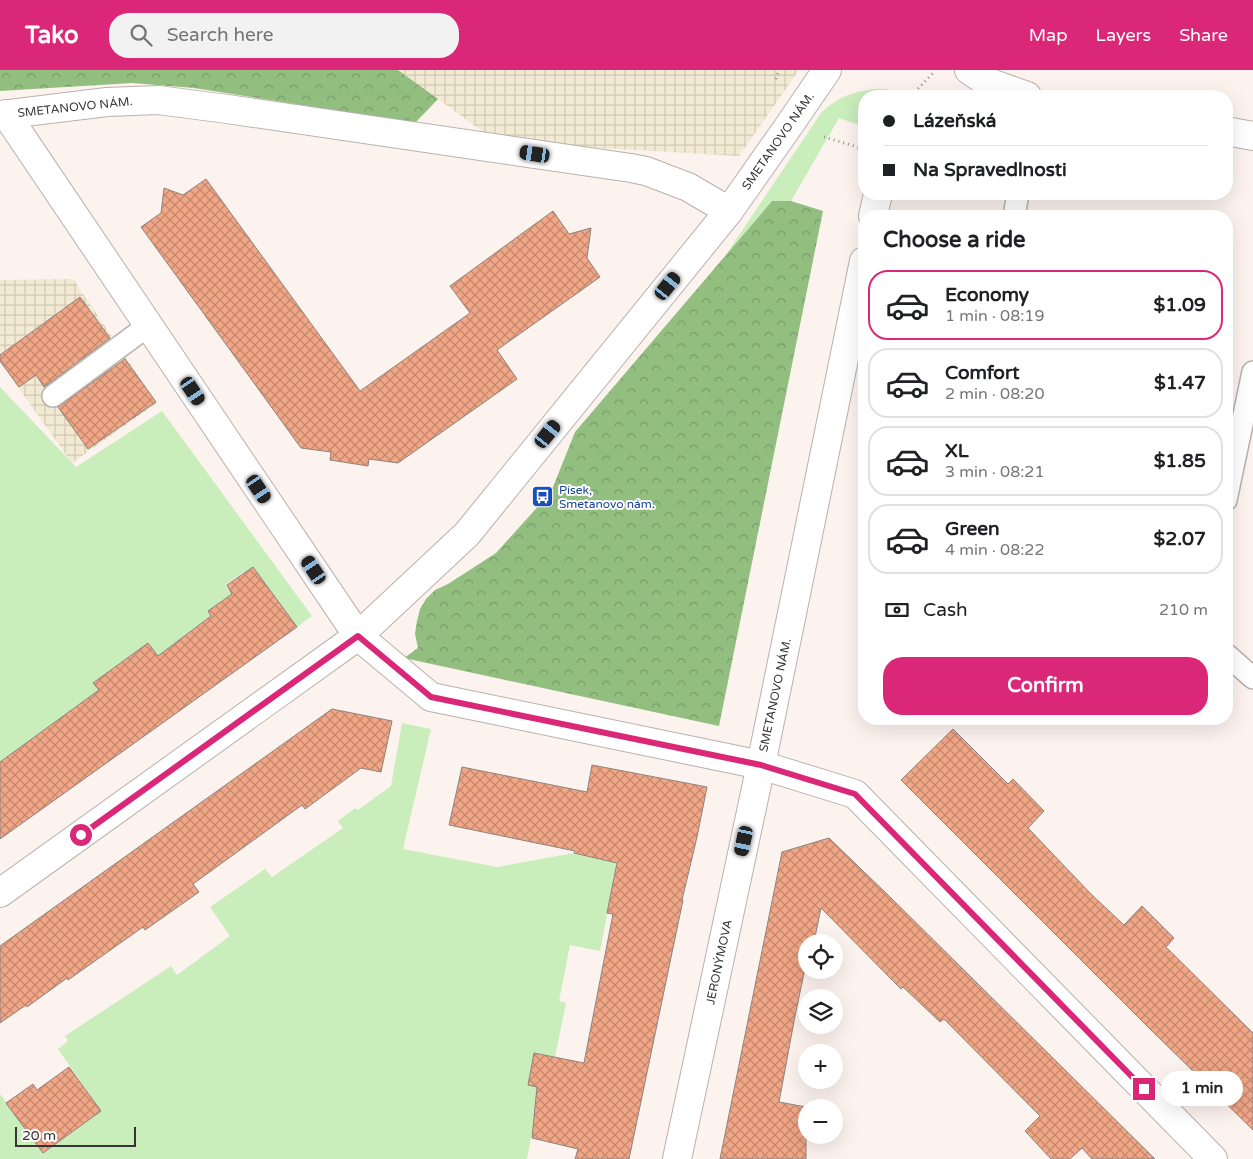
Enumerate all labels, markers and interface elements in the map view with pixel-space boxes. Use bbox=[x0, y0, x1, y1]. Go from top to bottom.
search box bbox=[109, 13, 459, 58]
text: Tako bbox=[25, 21, 79, 50]
icon: search bbox=[127, 21, 155, 49]
text: Search here bbox=[167, 24, 273, 46]
text: Map bbox=[1029, 24, 1068, 46]
text: Layers bbox=[1096, 24, 1151, 46]
text: Share bbox=[1179, 24, 1228, 46]
street label: SMETANOVO NÁM. bbox=[739, 90, 817, 192]
street label: SMETANOVO NÁM. bbox=[17, 94, 133, 120]
text: Lázeňská bbox=[913, 110, 996, 132]
car bbox=[519, 144, 550, 164]
text: Na Spravedlnosti bbox=[913, 159, 1067, 181]
text: Choose a ride bbox=[883, 227, 1026, 253]
car bbox=[652, 270, 683, 302]
icon: car bbox=[885, 283, 930, 328]
text: Economy bbox=[945, 284, 1029, 306]
text: $1.09 bbox=[1154, 294, 1206, 316]
text: 1 min · 08:19 bbox=[945, 306, 1044, 326]
icon: car bbox=[885, 361, 930, 406]
text: Comfort bbox=[945, 362, 1019, 384]
text: $1.47 bbox=[1154, 372, 1206, 394]
car bbox=[178, 374, 207, 408]
text: 2 min · 08:20 bbox=[945, 384, 1044, 404]
car bbox=[532, 418, 563, 450]
icon: car bbox=[885, 439, 930, 484]
text: XL bbox=[945, 440, 969, 462]
text: $1.85 bbox=[1154, 450, 1206, 472]
text: 3 min · 08:21 bbox=[945, 462, 1044, 482]
car bbox=[244, 472, 273, 506]
place label: Písek, Smetanovo nám. bbox=[559, 483, 655, 511]
bus stop icon: Písek, Smetanovo nám. bbox=[531, 485, 555, 509]
icon: car bbox=[885, 517, 930, 562]
text: Green bbox=[945, 518, 999, 540]
text: $2.07 bbox=[1154, 528, 1206, 550]
text: 4 min · 08:22 bbox=[945, 540, 1044, 560]
car bbox=[299, 553, 328, 587]
icon: cash bbox=[883, 596, 911, 624]
text: Cash bbox=[923, 599, 968, 621]
text: 210 m bbox=[1159, 600, 1208, 620]
street label: SMETANOVO NÁM. bbox=[756, 637, 794, 753]
button: Confirm bbox=[883, 657, 1208, 715]
route start bbox=[70, 824, 92, 846]
car bbox=[733, 825, 754, 857]
street label: JERONÝMOVA bbox=[703, 918, 735, 1006]
map controls bbox=[798, 934, 843, 1144]
button: locate bbox=[798, 934, 843, 979]
button: layers bbox=[798, 989, 843, 1034]
button: + bbox=[798, 1044, 843, 1089]
callout: 1 min bbox=[1162, 1072, 1244, 1106]
route end bbox=[1133, 1078, 1155, 1100]
text: 1 min bbox=[1181, 1078, 1223, 1098]
button: − bbox=[798, 1099, 843, 1144]
scale bar bbox=[15, 1124, 136, 1147]
text: 20 m bbox=[22, 1127, 56, 1144]

